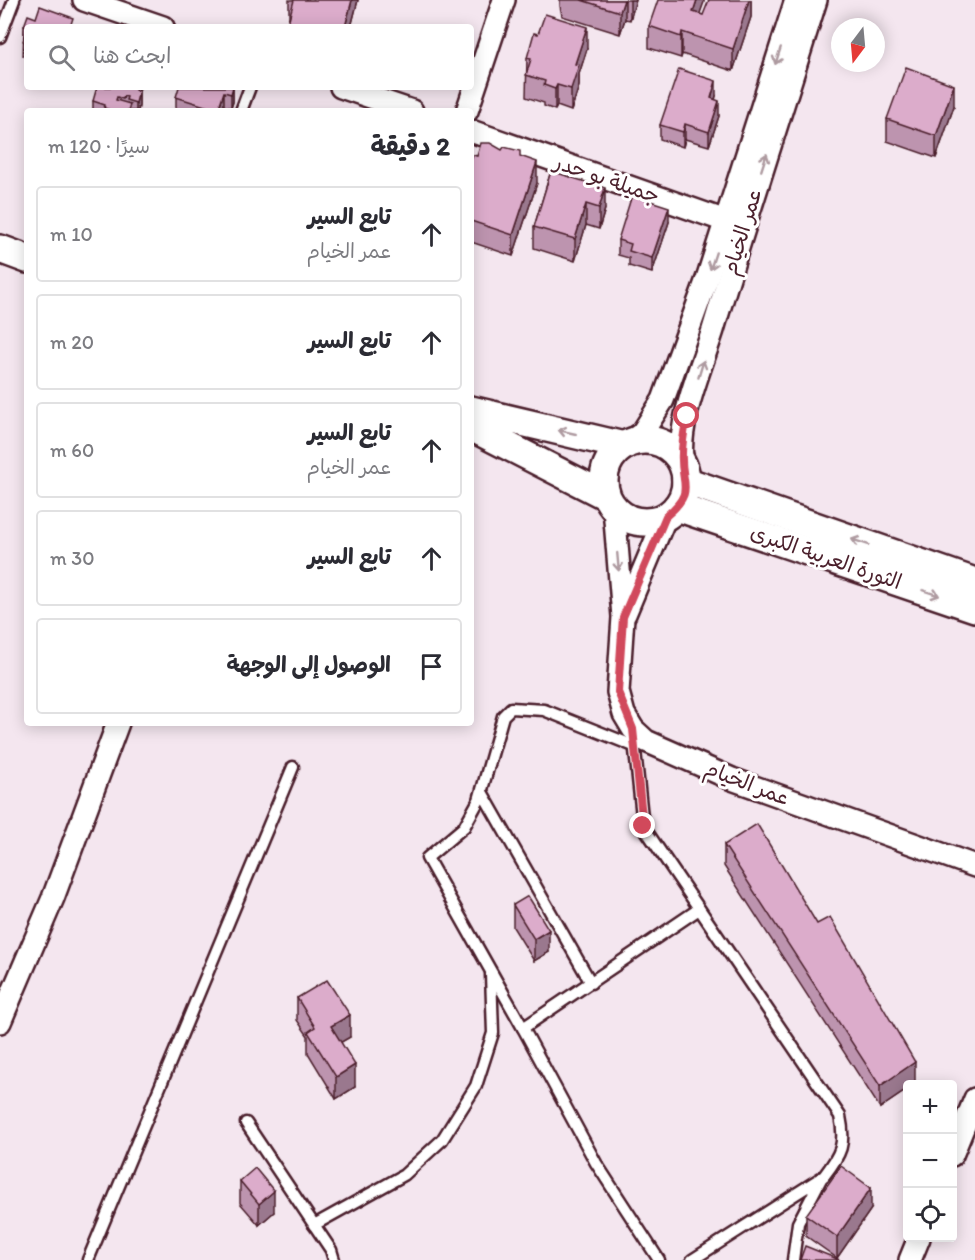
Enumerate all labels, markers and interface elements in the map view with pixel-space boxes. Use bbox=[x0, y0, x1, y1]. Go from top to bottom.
north arrow bbox=[831, 18, 885, 72]
search box bbox=[24, 24, 474, 90]
icon: search bbox=[45, 41, 78, 74]
text: ابحث هنا bbox=[93, 42, 172, 69]
one-way arrow bbox=[772, 46, 783, 65]
text: 2 دقيقة bbox=[370, 130, 450, 162]
text: سيرًا · 120 m bbox=[48, 134, 150, 158]
street label: جميلة بو حدر bbox=[549, 148, 663, 209]
one-way arrow bbox=[760, 153, 771, 172]
street label: عمر الخيام bbox=[717, 186, 770, 279]
text: تابع السير bbox=[308, 203, 391, 230]
icon: ahead bbox=[415, 218, 448, 251]
text: 10 m bbox=[50, 222, 93, 246]
text: عمر الخيام bbox=[306, 239, 391, 263]
one-way arrow bbox=[706, 251, 717, 270]
icon: ahead bbox=[415, 326, 448, 359]
text: تابع السير bbox=[308, 327, 391, 354]
text: 20 m bbox=[50, 330, 94, 354]
one-way arrow bbox=[696, 360, 707, 379]
route start bbox=[673, 402, 699, 428]
text: تابع السير bbox=[308, 419, 391, 446]
one-way arrow bbox=[558, 426, 577, 438]
icon: ahead bbox=[415, 434, 448, 467]
text: 60 m bbox=[50, 438, 94, 462]
text: عمر الخيام bbox=[306, 455, 391, 479]
street label: الثورة العربية الكبرى bbox=[747, 519, 905, 595]
one-way arrow bbox=[852, 536, 870, 547]
icon: ahead bbox=[415, 542, 448, 575]
text: تابع السير bbox=[308, 543, 391, 570]
text: 30 m bbox=[50, 546, 95, 570]
one-way arrow bbox=[613, 552, 624, 572]
one-way arrow bbox=[921, 589, 940, 600]
icon: arrive bbox=[415, 650, 448, 683]
text: الوصول إلى الوجهة bbox=[226, 651, 391, 678]
street label: عمر الخيام bbox=[700, 755, 793, 814]
route end bbox=[629, 812, 655, 838]
map controls bbox=[903, 1080, 957, 1242]
button: + bbox=[903, 1080, 957, 1134]
button: − bbox=[903, 1134, 957, 1188]
button: locate bbox=[903, 1188, 957, 1242]

